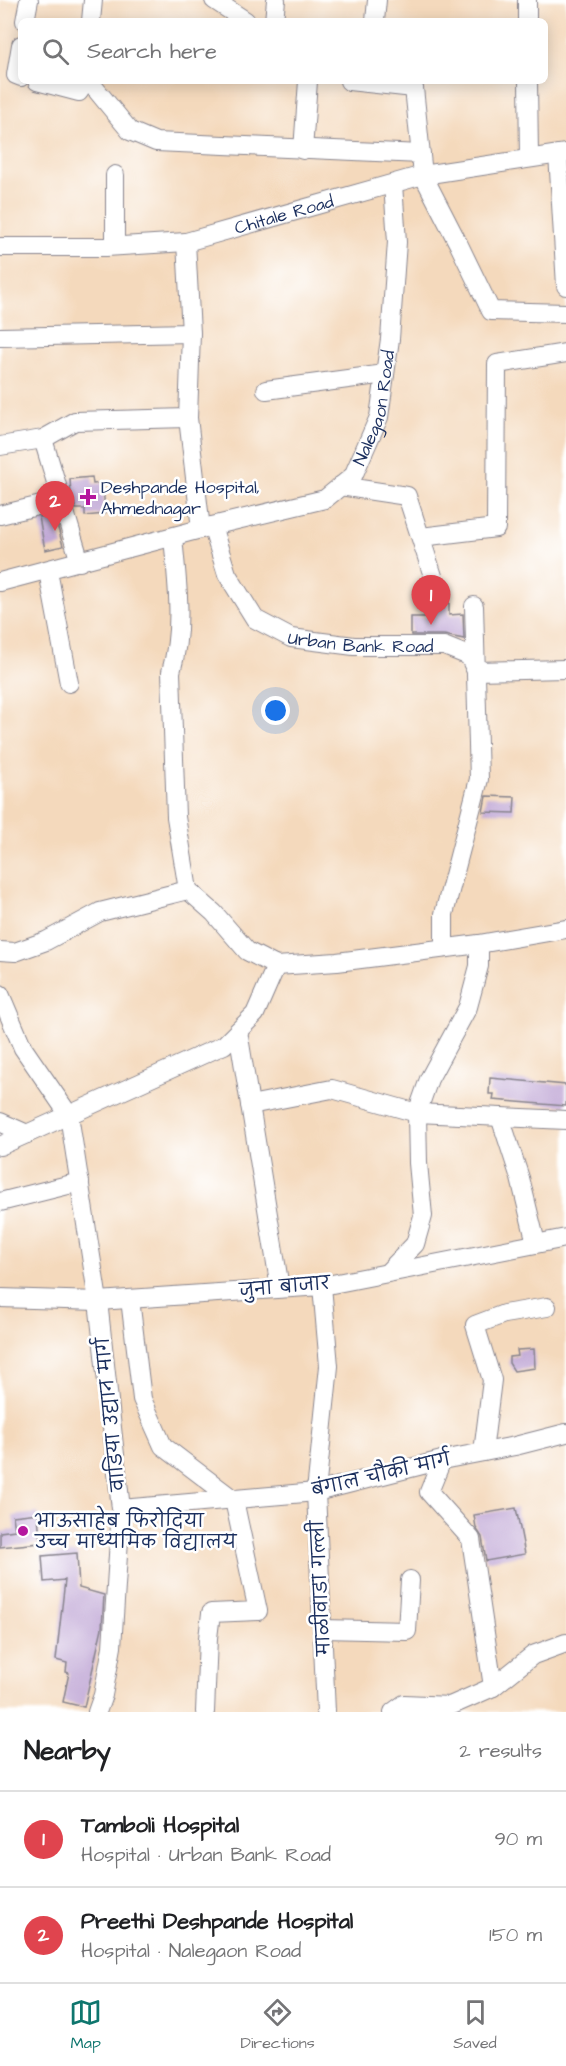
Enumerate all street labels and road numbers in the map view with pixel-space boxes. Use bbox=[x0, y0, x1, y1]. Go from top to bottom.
street label: Chitale Road bbox=[232, 188, 337, 240]
street label: Nalegaon Road bbox=[347, 348, 401, 469]
street label: Urban Bank Road bbox=[286, 625, 434, 659]
street label: जुना बाजार bbox=[238, 1270, 333, 1304]
street label: वाडिया उद्यान मार्ग bbox=[88, 1335, 132, 1493]
street label: बंगाल चौकी मार्ग bbox=[308, 1442, 454, 1503]
street label: माळीवाडा गल्ली bbox=[303, 1519, 337, 1657]

